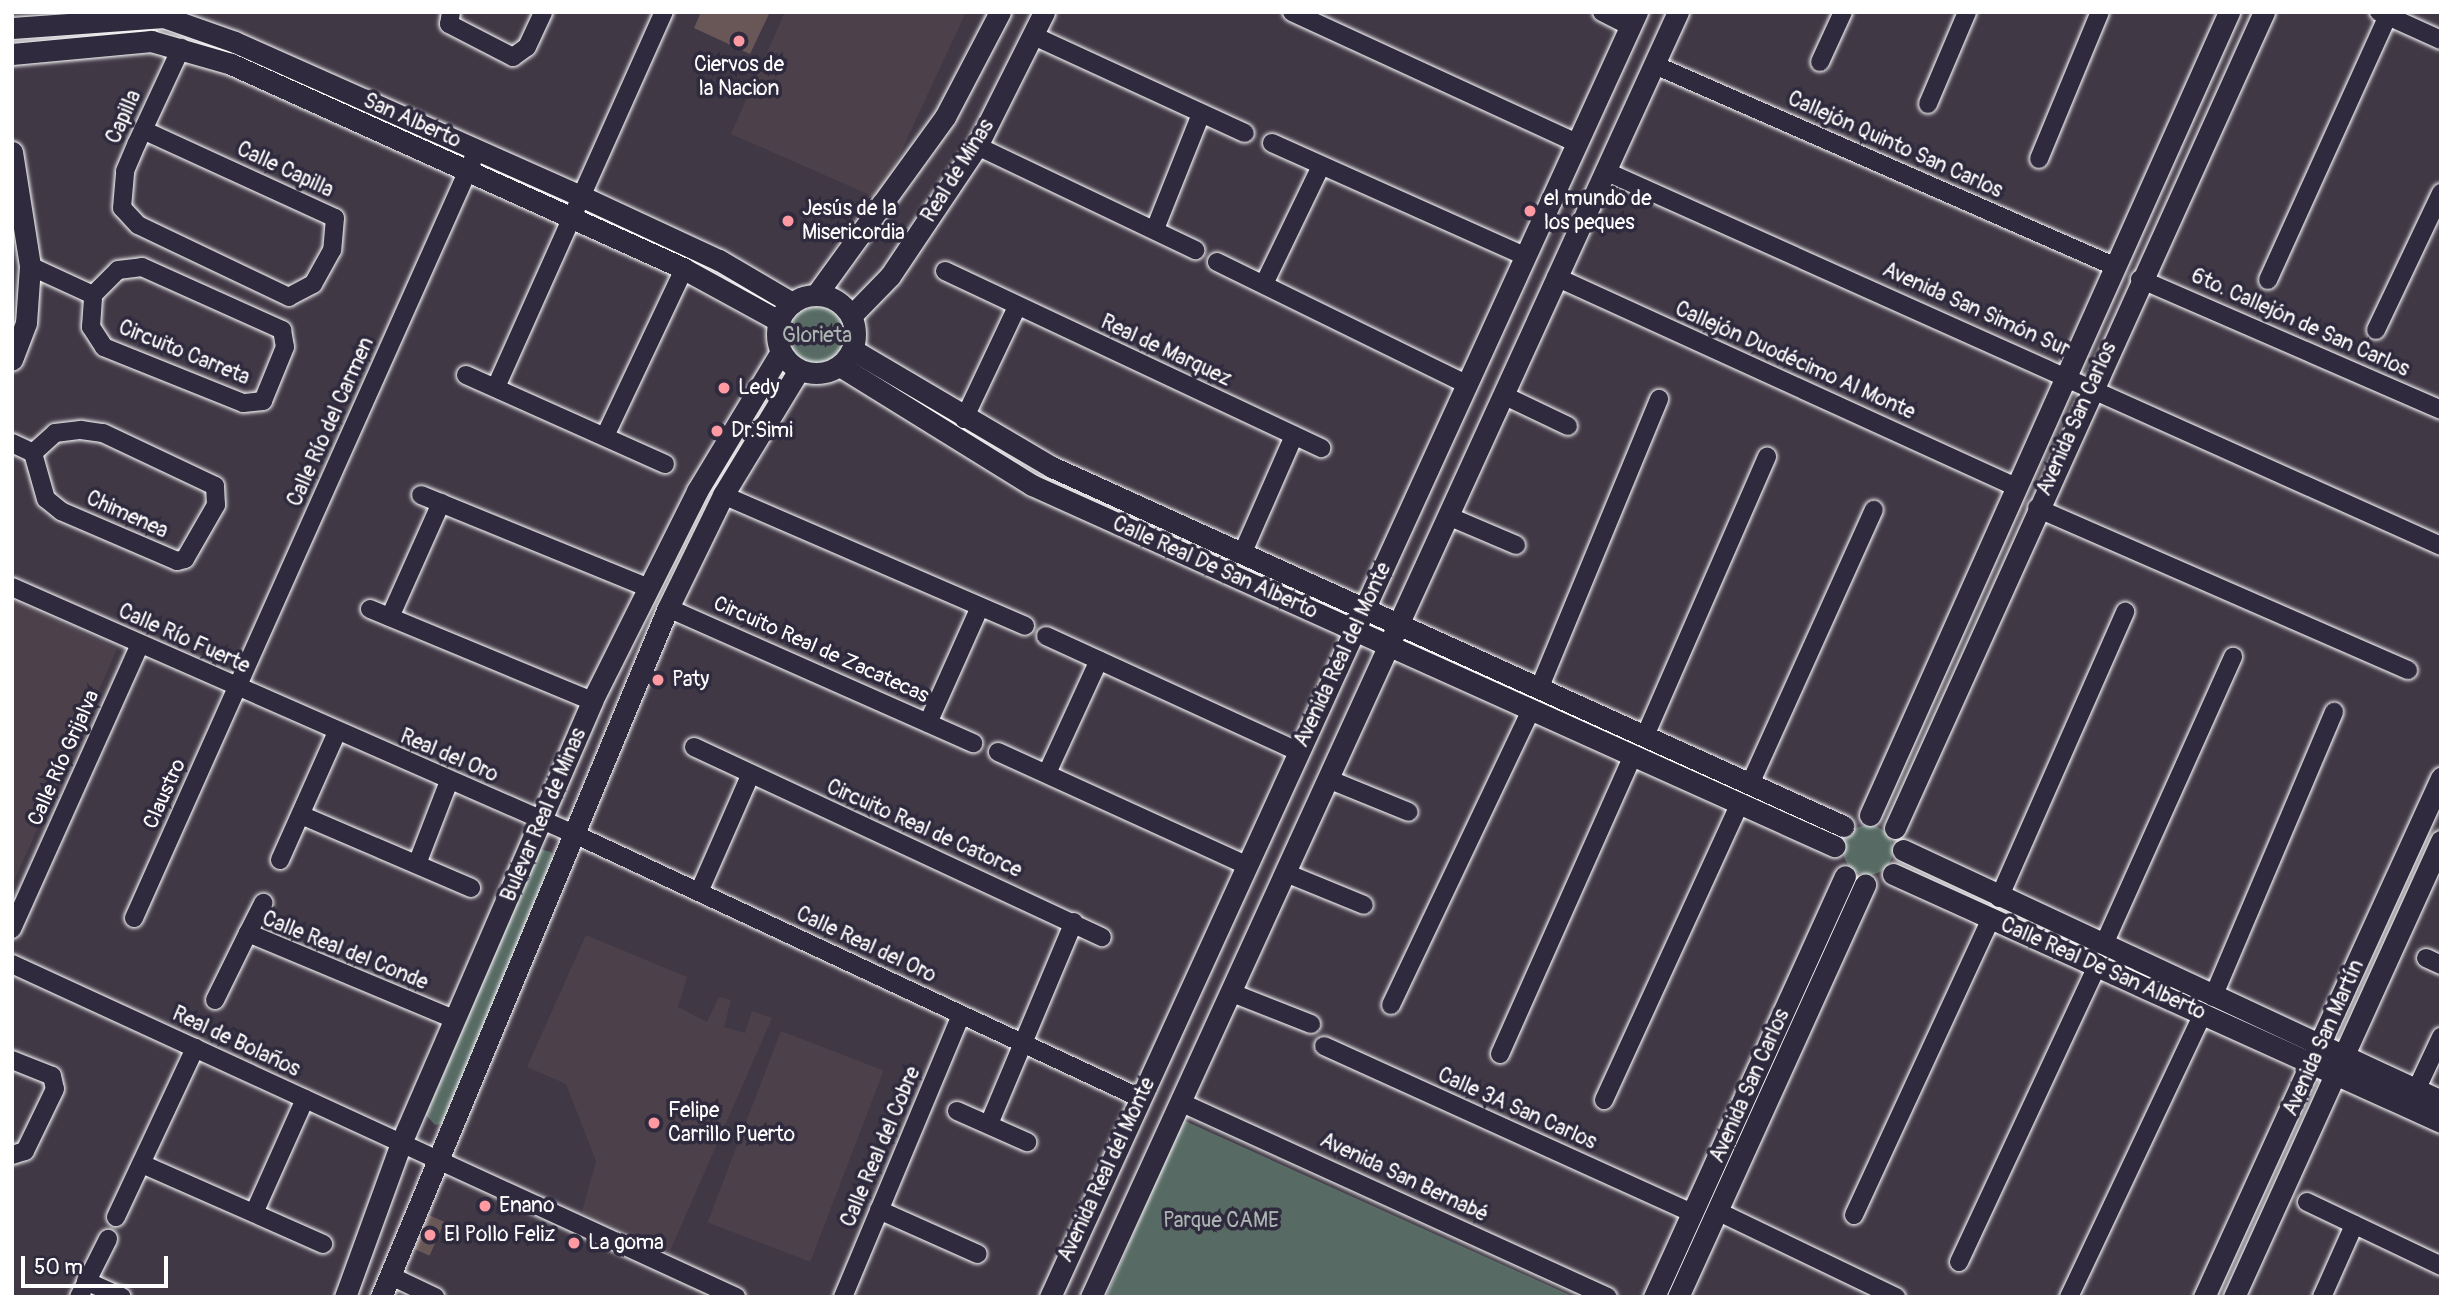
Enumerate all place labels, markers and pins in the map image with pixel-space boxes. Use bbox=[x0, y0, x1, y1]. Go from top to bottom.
marker: Ciervos de la Nacion bbox=[731, 33, 747, 49]
place label: Ciervos de la Nacion bbox=[694, 52, 784, 102]
place label: el mundo de los peques bbox=[1544, 186, 1652, 236]
place label: Jesús de la Misericordia bbox=[802, 196, 905, 246]
marker: el mundo de los peques bbox=[1522, 203, 1538, 219]
marker: Jesús de la Misericordia bbox=[780, 213, 796, 229]
place label: Ledy bbox=[738, 375, 779, 401]
marker: Ledy bbox=[716, 380, 732, 396]
place label: Dr.Simi bbox=[731, 418, 793, 444]
marker: Dr.Simi bbox=[709, 423, 725, 439]
place label: Paty bbox=[672, 667, 709, 693]
marker: Paty bbox=[650, 672, 666, 688]
place label: Felipe Carrillo Puerto bbox=[668, 1098, 795, 1148]
marker: Felipe Carrillo Puerto bbox=[646, 1115, 662, 1131]
place label: Enano bbox=[499, 1193, 555, 1219]
marker: Enano bbox=[477, 1198, 493, 1214]
place label: El Pollo Feliz bbox=[444, 1222, 555, 1248]
marker: El Pollo Feliz bbox=[422, 1227, 438, 1243]
place label: La goma bbox=[588, 1230, 664, 1256]
marker: La goma bbox=[566, 1235, 582, 1251]

